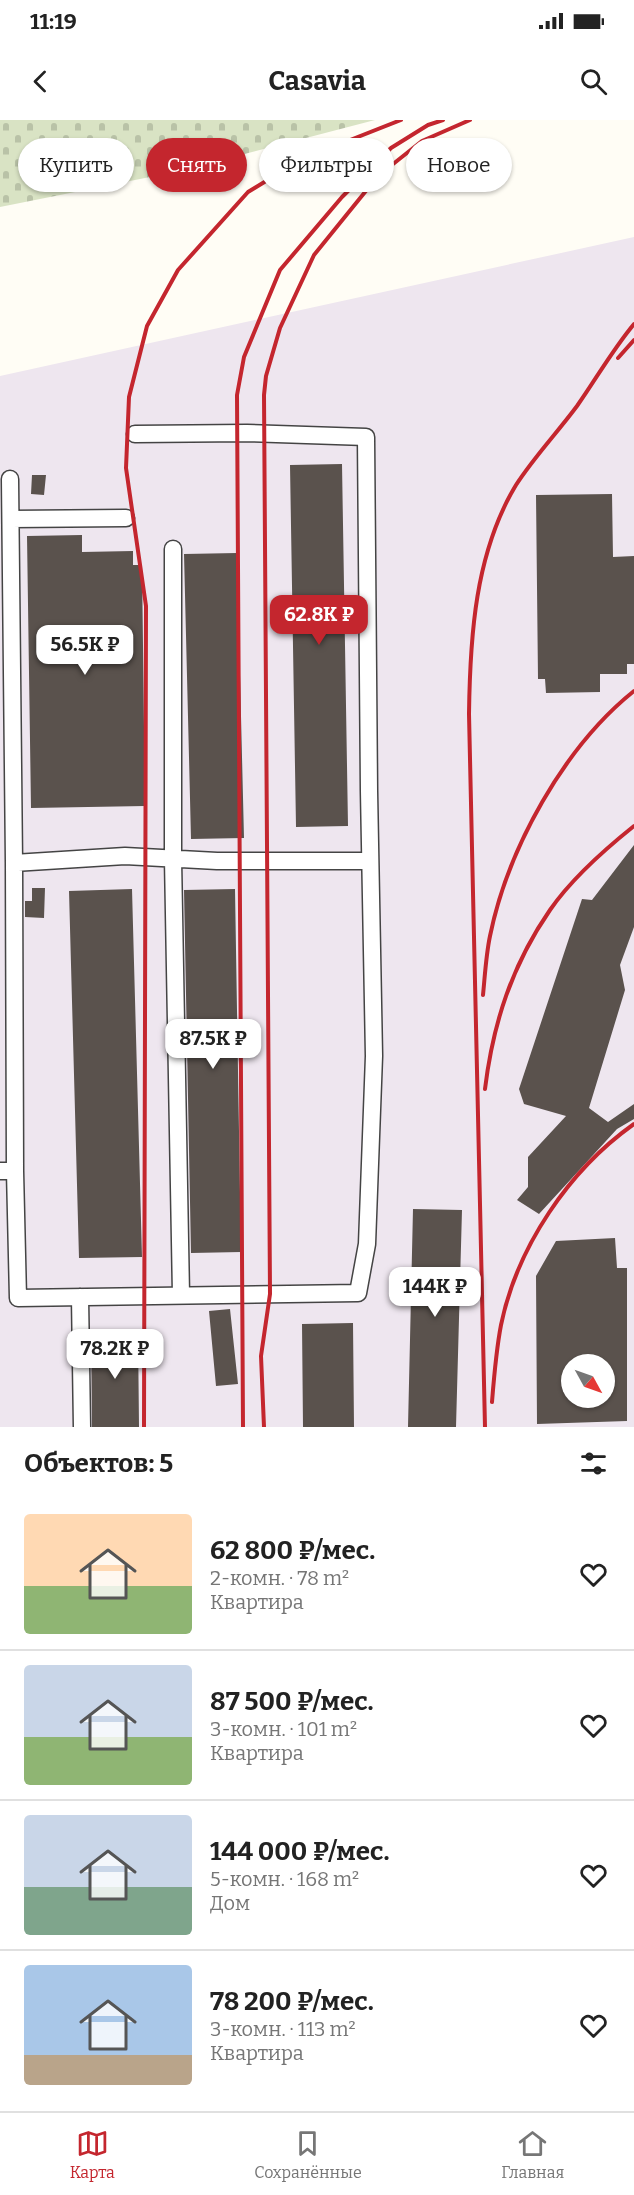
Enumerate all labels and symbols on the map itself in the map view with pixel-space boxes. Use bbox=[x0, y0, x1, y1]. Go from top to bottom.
pin: 62.8K ₽ bbox=[264, 595, 374, 646]
pin: 56.5K ₽ bbox=[30, 625, 140, 676]
pin: 87.5K ₽ bbox=[158, 1019, 268, 1070]
pin: 144K ₽ bbox=[386, 1267, 484, 1318]
pin: 78.2K ₽ bbox=[60, 1329, 170, 1380]
north arrow bbox=[561, 1354, 615, 1408]

